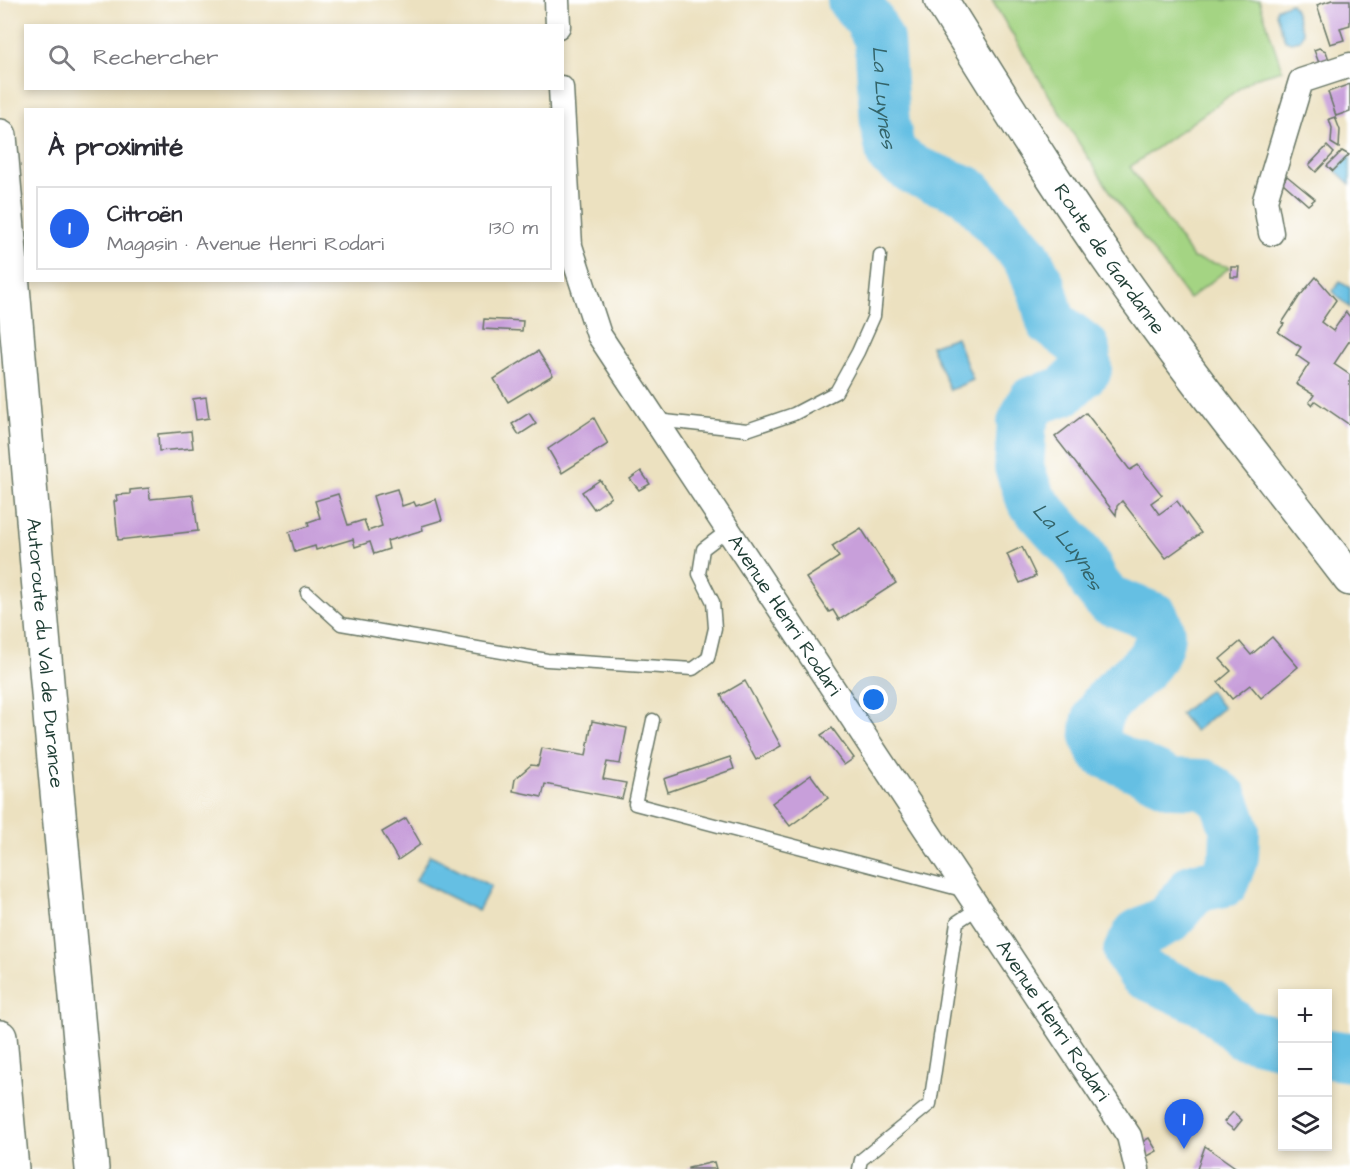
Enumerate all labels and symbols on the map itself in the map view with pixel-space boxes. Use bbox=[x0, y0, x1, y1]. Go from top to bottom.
water label: La Luynes bbox=[865, 45, 904, 152]
street label: Route de Gardanne bbox=[1047, 178, 1172, 340]
water label: La Luynes bbox=[1026, 497, 1111, 596]
street label: Autoroute du Val de Durance bbox=[19, 517, 71, 790]
street label: Avenue Henri Rodari bbox=[721, 529, 848, 701]
your location bbox=[859, 685, 888, 714]
street label: Avenue Henri Rodari bbox=[989, 934, 1116, 1107]
pin: 1 bbox=[1164, 1100, 1204, 1149]

